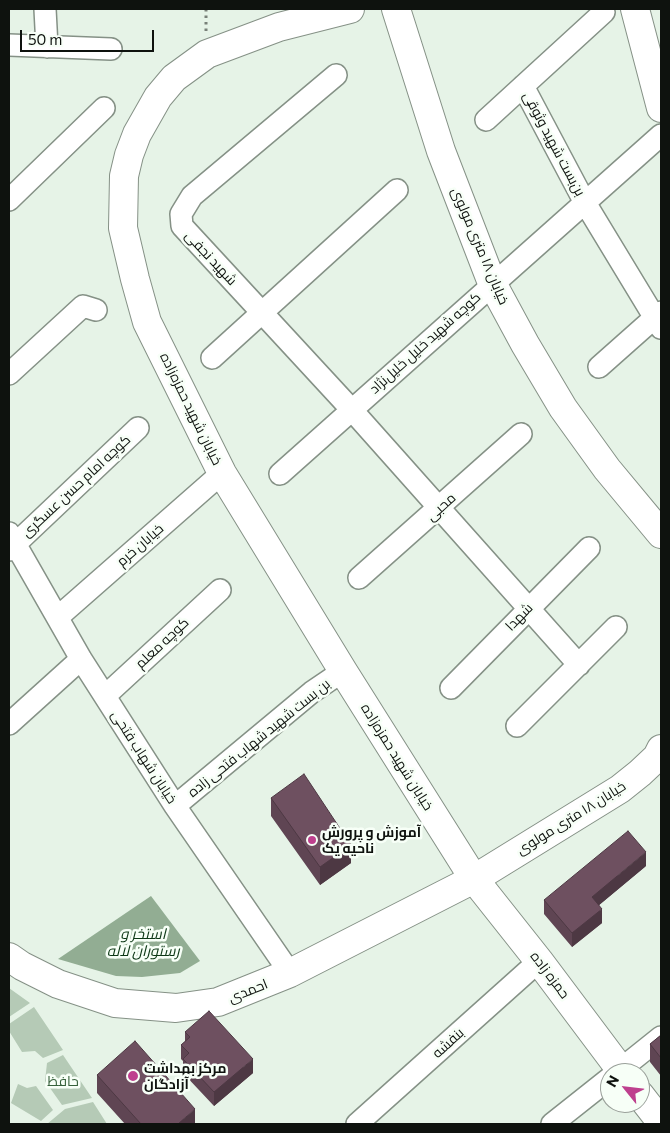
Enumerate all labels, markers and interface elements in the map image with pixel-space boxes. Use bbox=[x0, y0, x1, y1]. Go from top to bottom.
scale bar bbox=[22, 20, 156, 52]
text: 50 m bbox=[28, 30, 62, 48]
street label: بن‌بست شهید وثوقی bbox=[519, 89, 589, 199]
street label: خیابان ۱۸ متری مولوی bbox=[448, 185, 512, 307]
street label: شهید نجفی bbox=[181, 227, 241, 289]
street label: کوچه شهید خلیل خلیل‌نژاد bbox=[366, 289, 484, 397]
street label: خیابان شهید حمزه‌زاده bbox=[156, 350, 226, 468]
street label: کوچه امام حسن عسگری bbox=[18, 431, 134, 541]
street label: محبی bbox=[423, 489, 459, 525]
street label: خیابان خرم bbox=[113, 520, 167, 570]
street label: شهدا bbox=[502, 600, 536, 634]
street label: کوچه معلم bbox=[132, 614, 192, 672]
street label: بن بست شهید شهاب فتحی زاده bbox=[184, 675, 334, 801]
street label: خیابان شهید حمزه‌زاده bbox=[357, 700, 437, 814]
street label: خیابان شهاب فتحی bbox=[108, 707, 180, 807]
street label: خیابان ۱۸ متری مولوی bbox=[513, 778, 629, 858]
place label: آموزش و پرورش ناحیه یک bbox=[322, 824, 421, 856]
marker: آموزش و پرورش ناحیه یک bbox=[306, 834, 318, 846]
water label: استخر و رستوران لاله bbox=[107, 925, 179, 960]
street label: حمزه زاده bbox=[527, 948, 573, 1002]
street label: احمدی bbox=[226, 976, 270, 1006]
street label: بنفشه bbox=[429, 1024, 467, 1062]
place label: مرکز بهداشت آزادگان bbox=[144, 1060, 226, 1092]
north arrow bbox=[600, 1063, 650, 1113]
marker: مرکز بهداشت آزادگان bbox=[126, 1069, 140, 1083]
text: N bbox=[602, 1072, 622, 1090]
park label: حافظ bbox=[47, 1073, 79, 1089]

